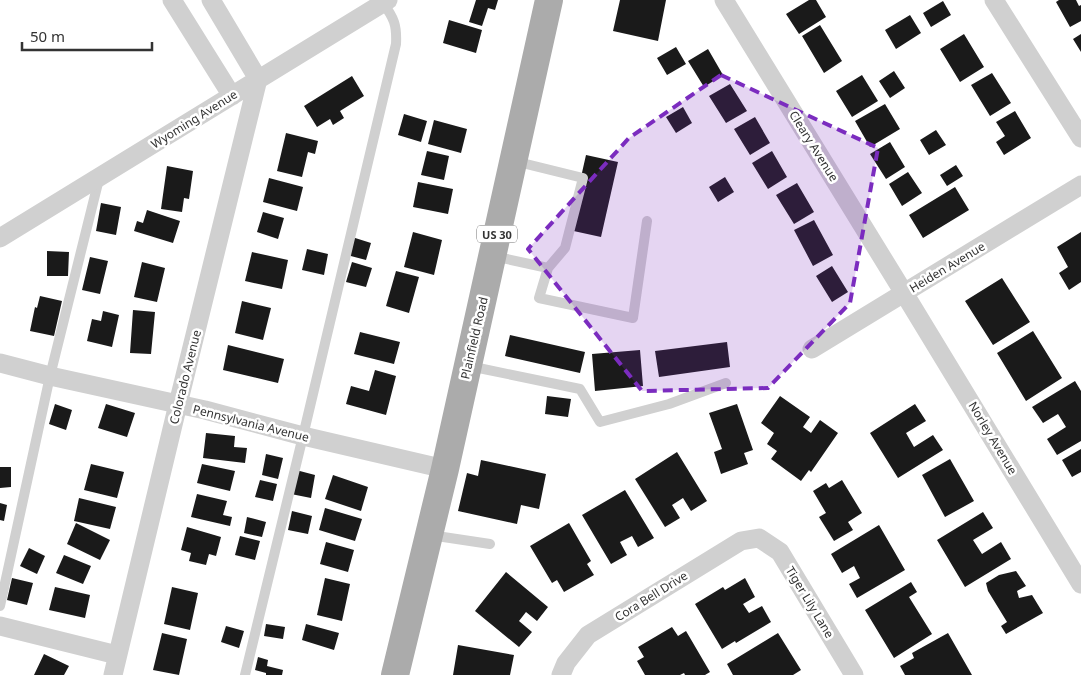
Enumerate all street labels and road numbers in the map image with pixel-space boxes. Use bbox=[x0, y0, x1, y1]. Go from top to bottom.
street label: Wyoming Avenue bbox=[148, 85, 241, 152]
street label: Cleary Avenue bbox=[785, 107, 843, 185]
road number: US 30 bbox=[477, 225, 517, 242]
street label: Heiden Avenue bbox=[906, 238, 988, 296]
street label: Plainfield Road bbox=[456, 295, 492, 381]
street label: Colorado Avenue bbox=[165, 328, 205, 426]
street label: Norley Avenue bbox=[965, 398, 1022, 478]
street label: Pennsylvania Avenue bbox=[191, 400, 311, 446]
street label: Tiger Lily Lane bbox=[782, 563, 838, 641]
street label: Cora Bell Drive bbox=[611, 567, 691, 625]

